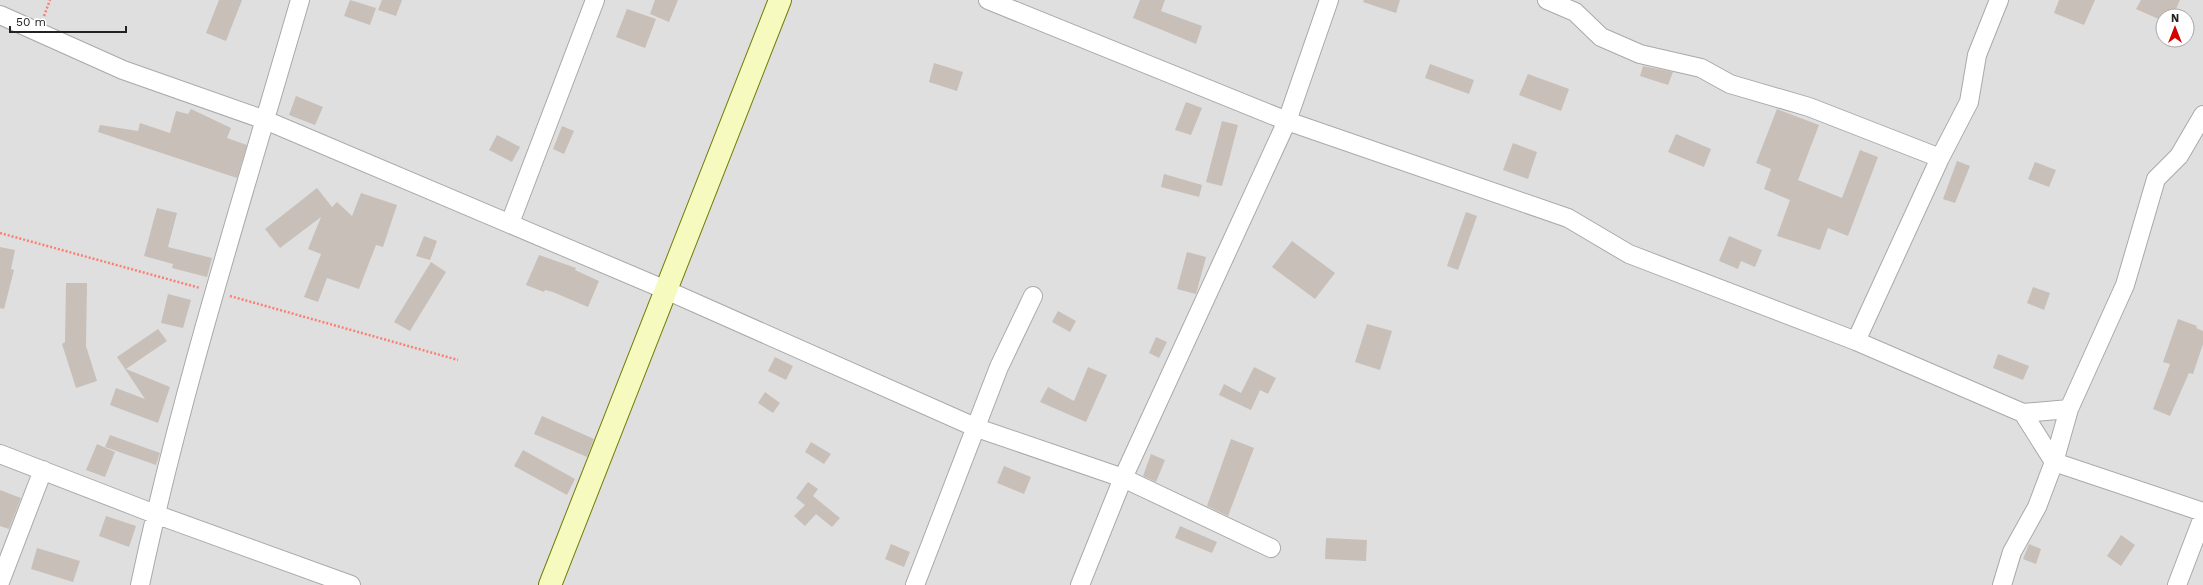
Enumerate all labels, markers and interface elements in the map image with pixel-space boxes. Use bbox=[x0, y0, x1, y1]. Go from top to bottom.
scale bar bbox=[10, 8, 126, 34]
north arrow bbox=[2155, 8, 2195, 48]
text: N bbox=[2171, 12, 2179, 25]
text: 50 m bbox=[16, 15, 46, 29]

